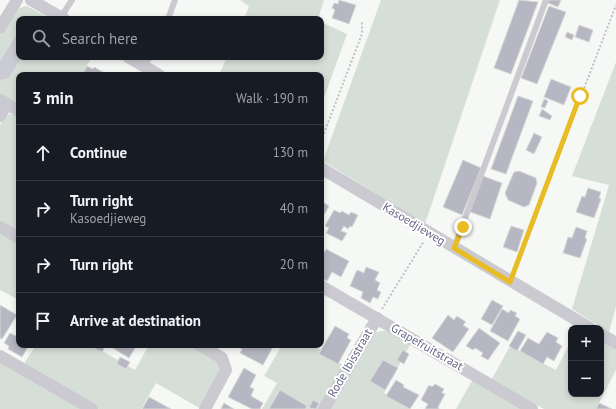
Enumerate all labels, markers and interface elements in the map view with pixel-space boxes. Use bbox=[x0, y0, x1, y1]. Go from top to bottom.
search box bbox=[16, 16, 324, 60]
icon: search bbox=[30, 27, 52, 49]
text: Search here bbox=[62, 29, 138, 48]
text: 3 min bbox=[32, 87, 73, 109]
route start bbox=[571, 87, 589, 105]
text: Walk · 190 m bbox=[236, 90, 308, 107]
icon: ahead bbox=[32, 142, 54, 164]
text: Continue bbox=[70, 143, 127, 162]
text: 130 m bbox=[273, 144, 308, 161]
text: Turn right bbox=[70, 191, 133, 210]
icon: right bbox=[32, 198, 54, 220]
street label: Kasoedjieweg bbox=[380, 199, 448, 248]
text: 40 m bbox=[280, 200, 308, 217]
text: Kasoedjieweg bbox=[70, 210, 146, 227]
route end bbox=[454, 218, 472, 236]
icon: right bbox=[32, 254, 54, 276]
text: Turn right bbox=[70, 255, 133, 274]
text: 20 m bbox=[280, 256, 308, 273]
icon: arrive bbox=[32, 310, 54, 332]
text: Arrive at destination bbox=[70, 311, 201, 330]
street label: Grapefruitstraat bbox=[389, 320, 466, 373]
map controls bbox=[568, 325, 604, 397]
button: + bbox=[568, 325, 604, 361]
street label: Rode Ibisstraat bbox=[324, 326, 375, 399]
button: − bbox=[568, 361, 604, 397]

